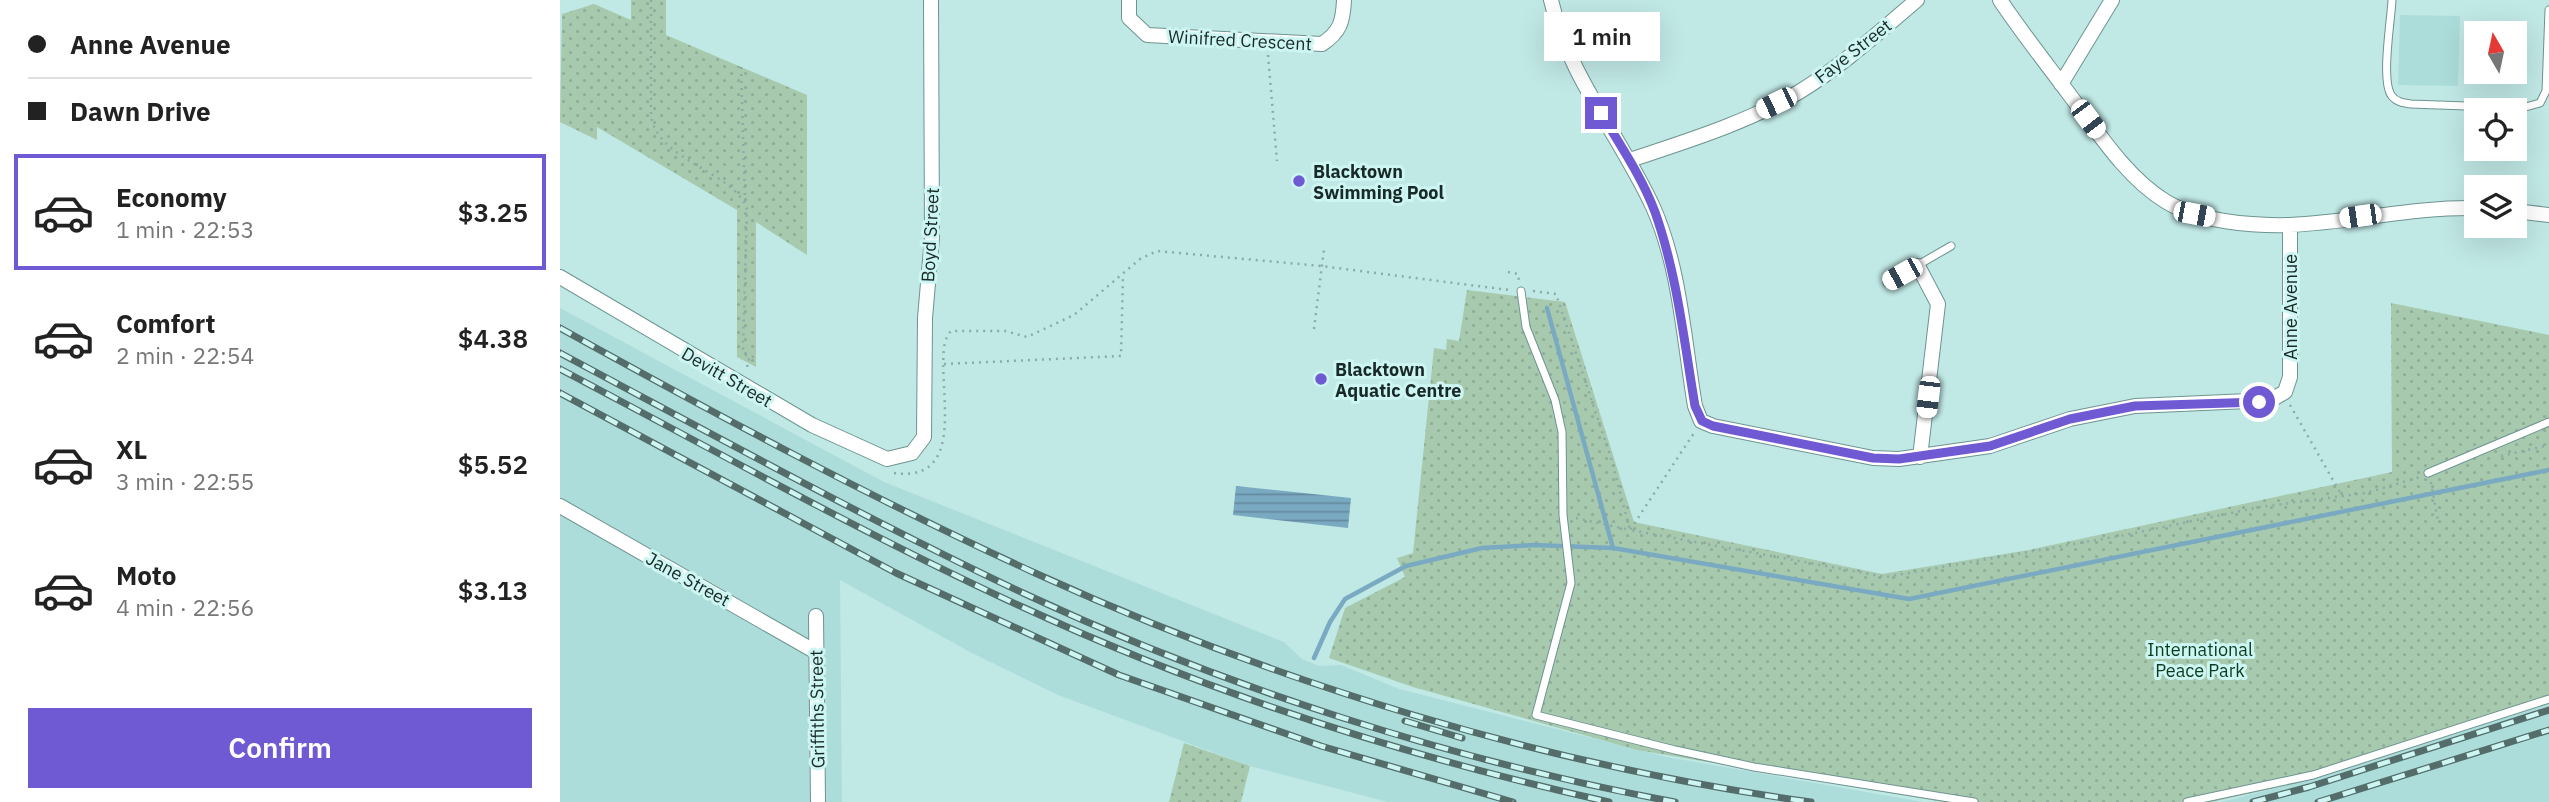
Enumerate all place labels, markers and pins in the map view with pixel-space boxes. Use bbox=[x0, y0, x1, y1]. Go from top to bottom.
place label: Blacktown Swimming Pool bbox=[1313, 160, 1445, 204]
marker: Blacktown Swimming Pool bbox=[1291, 173, 1307, 189]
place label: Blacktown Aquatic Centre bbox=[1335, 358, 1462, 402]
marker: Blacktown Aquatic Centre bbox=[1313, 371, 1329, 387]

